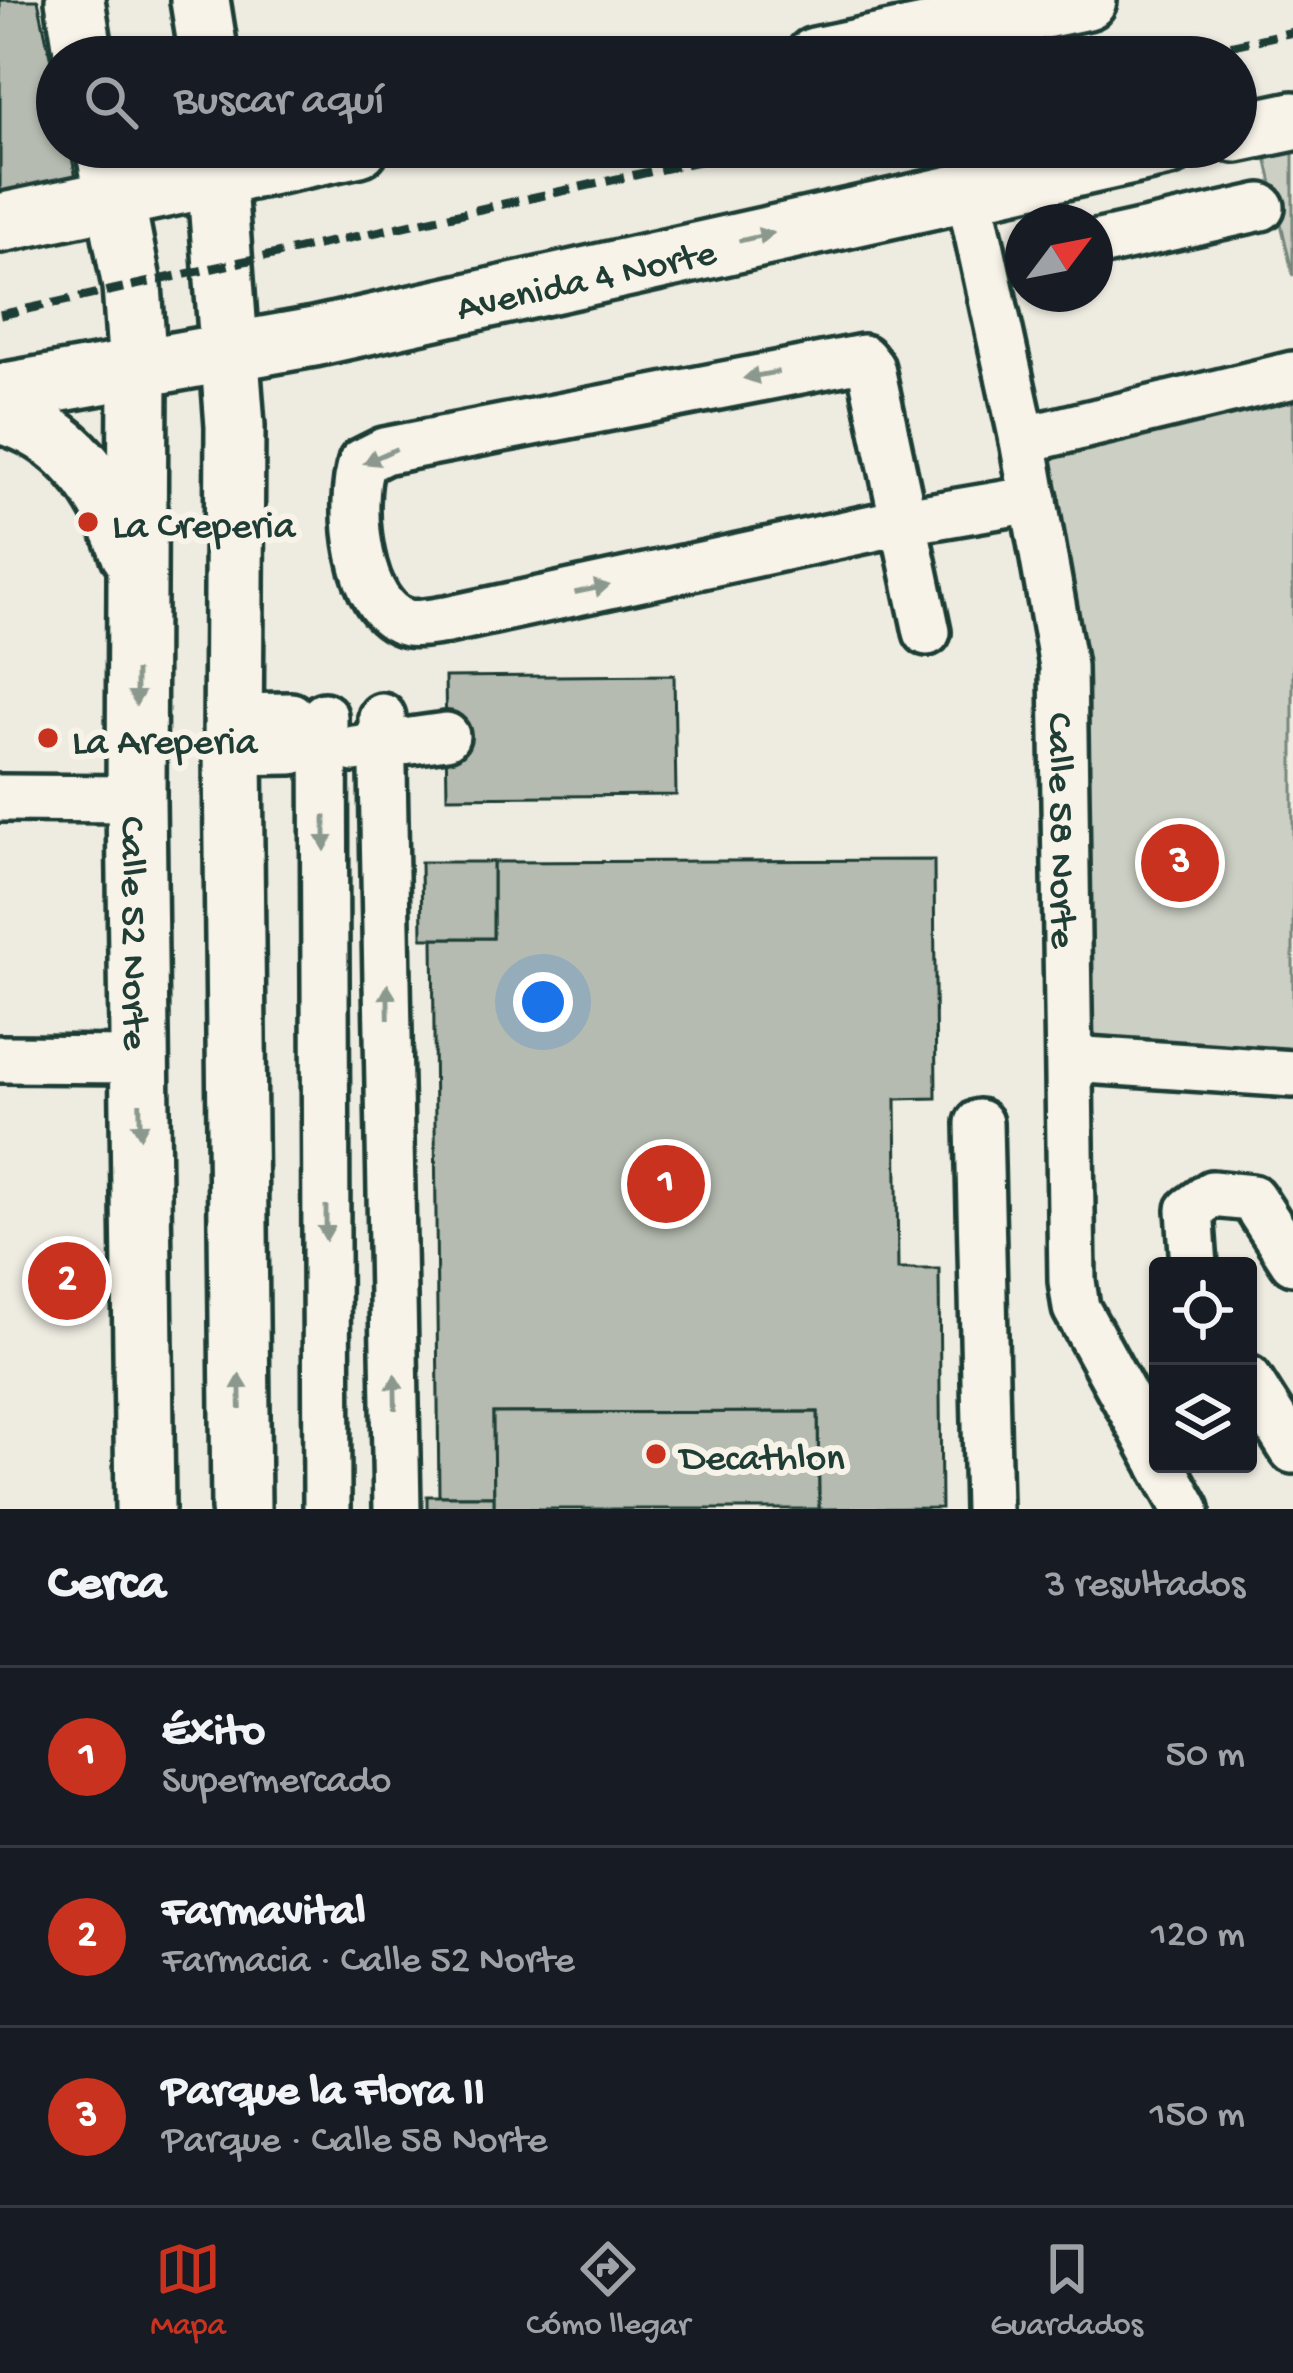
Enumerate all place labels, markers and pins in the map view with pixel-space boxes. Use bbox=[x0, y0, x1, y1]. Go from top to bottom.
place label: La Creperia bbox=[112, 506, 297, 552]
marker: La Creperia bbox=[75, 509, 101, 535]
place label: La Areperia bbox=[72, 722, 259, 768]
marker: La Areperia bbox=[35, 725, 61, 751]
pin: 3 bbox=[1141, 818, 1219, 908]
pin: 1 bbox=[627, 1139, 705, 1229]
pin: 2 bbox=[28, 1236, 106, 1326]
place label: Decathlon bbox=[677, 1438, 845, 1484]
marker: Decathlon bbox=[643, 1441, 669, 1467]

